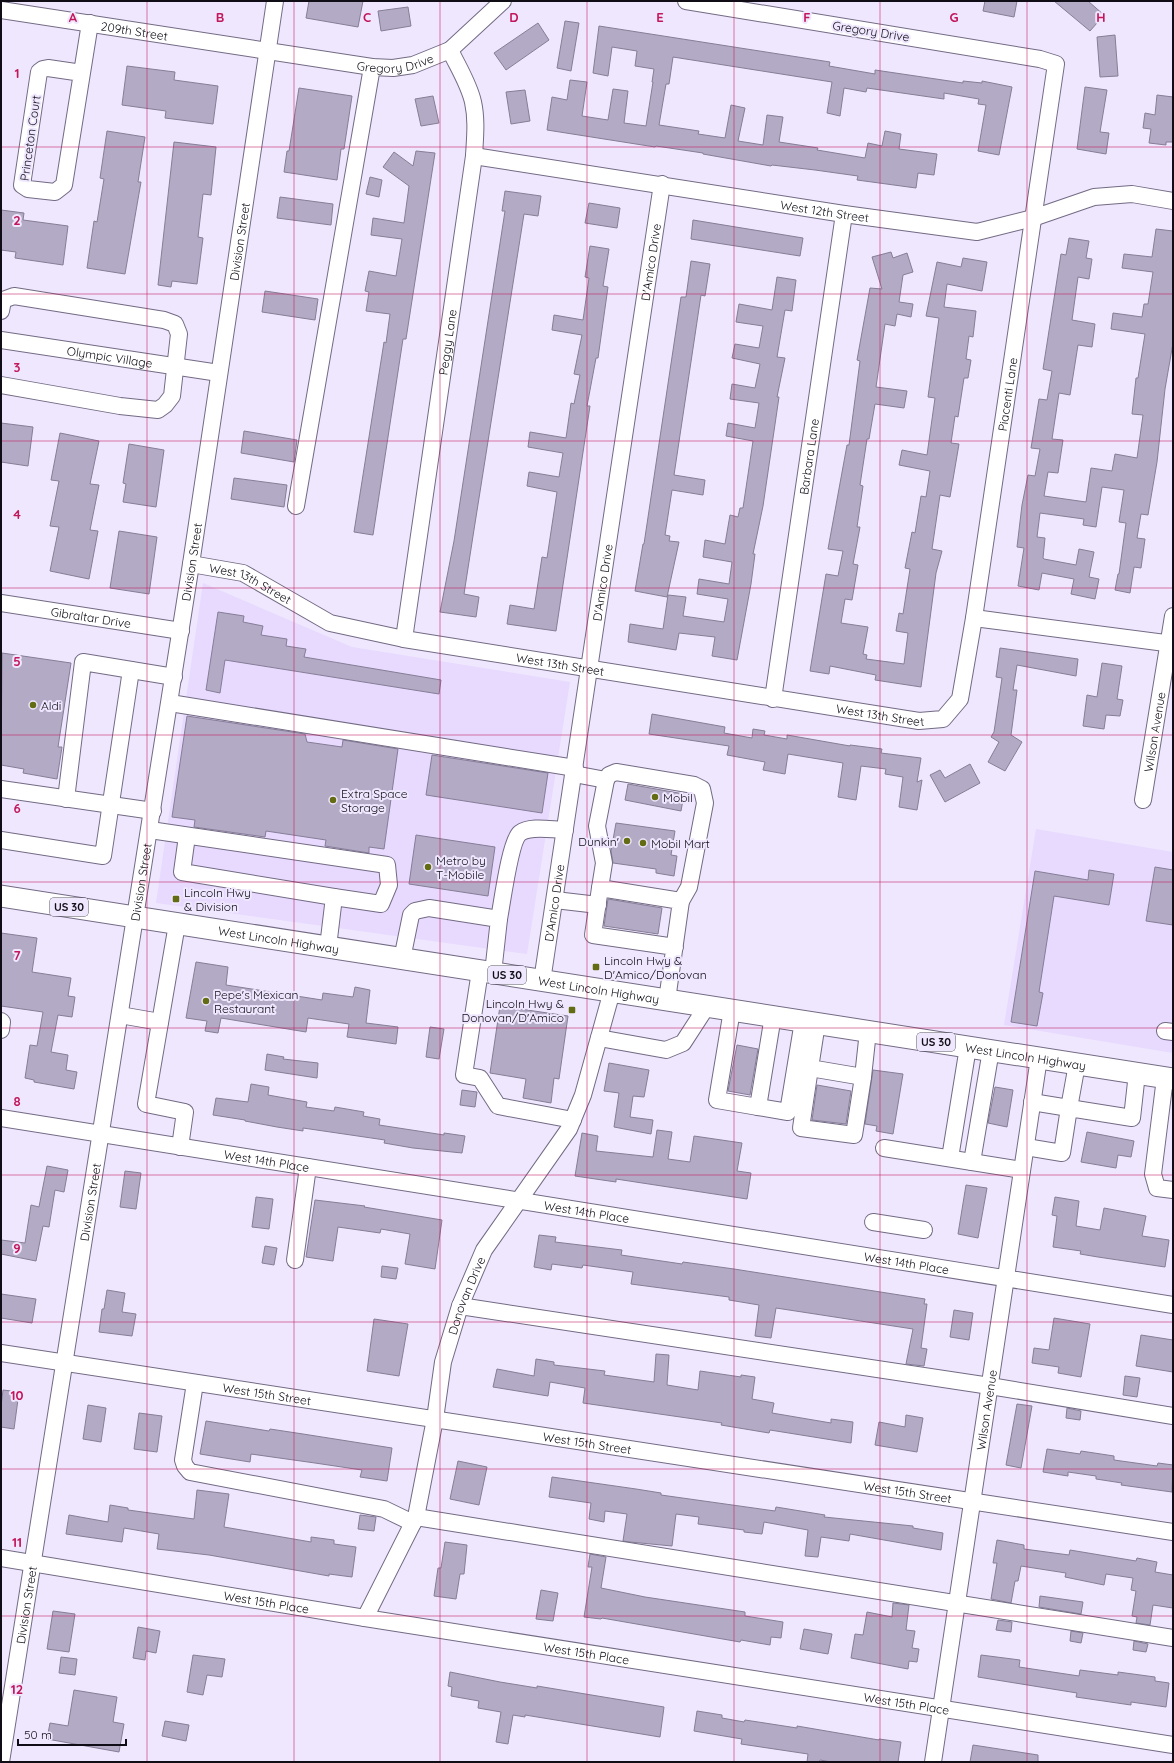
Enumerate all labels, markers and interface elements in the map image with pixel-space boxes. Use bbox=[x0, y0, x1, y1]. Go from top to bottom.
text: A bbox=[69, 9, 78, 25]
text: B bbox=[216, 9, 224, 25]
text: C bbox=[363, 9, 371, 25]
text: D bbox=[509, 9, 519, 25]
text: E bbox=[656, 9, 664, 25]
text: F bbox=[803, 9, 811, 25]
text: G bbox=[949, 9, 959, 25]
text: H bbox=[1096, 9, 1106, 25]
street label: 209th Street bbox=[100, 18, 169, 43]
street label: Gregory Drive bbox=[832, 18, 911, 45]
street label: Gregory Drive bbox=[356, 50, 436, 76]
text: 1 bbox=[14, 65, 20, 81]
street label: Princeton Court bbox=[17, 94, 43, 182]
street label: West 12th Street bbox=[779, 197, 870, 225]
street label: Division Street bbox=[226, 202, 252, 282]
text: 2 bbox=[13, 212, 21, 228]
street label: D'Amico Drive bbox=[637, 222, 663, 302]
street label: Peggy Lane bbox=[435, 308, 459, 376]
street label: Olympic Village bbox=[66, 343, 154, 370]
street label: Piacenti Lane bbox=[994, 356, 1020, 432]
text: 3 bbox=[14, 359, 21, 375]
street label: Barbara Lane bbox=[796, 417, 821, 496]
text: 4 bbox=[13, 506, 21, 522]
street label: Division Street bbox=[178, 522, 205, 602]
street label: D'Amico Drive bbox=[589, 543, 615, 622]
street label: West 13th Street bbox=[208, 560, 294, 607]
street label: Gibraltar Drive bbox=[50, 603, 132, 631]
street label: West 13th Street bbox=[515, 649, 605, 678]
text: 5 bbox=[13, 653, 21, 669]
street label: Wilson Avenue bbox=[1140, 690, 1168, 773]
place label: Aldi bbox=[41, 698, 61, 713]
marker: Aldi bbox=[28, 700, 38, 710]
street label: West 13th Street bbox=[835, 700, 925, 729]
place label: Extra Space Storage bbox=[341, 786, 408, 815]
place label: Mobil bbox=[663, 790, 693, 805]
marker: Mobil bbox=[650, 792, 660, 802]
marker: Extra Space Storage bbox=[328, 795, 338, 805]
text: 6 bbox=[13, 800, 21, 816]
place label: Dunkin' bbox=[578, 834, 619, 849]
marker: Dunkin' bbox=[622, 836, 632, 846]
place label: Mobil Mart bbox=[651, 836, 710, 851]
marker: Mobil Mart bbox=[638, 838, 648, 848]
street label: Division Street bbox=[127, 842, 154, 922]
place label: Metro by T-Mobile bbox=[436, 853, 486, 882]
marker: Metro by T-Mobile bbox=[423, 862, 433, 872]
street label: D'Amico Drive bbox=[541, 863, 567, 943]
place label: Lincoln Hwy & Division bbox=[184, 885, 251, 914]
marker: Lincoln Hwy & Division bbox=[171, 894, 181, 904]
road number: US 30 bbox=[50, 898, 88, 916]
street label: West Lincoln Highway bbox=[217, 923, 340, 956]
text: 7 bbox=[13, 947, 21, 963]
place label: Lincoln Hwy & D'Amico/Donovan bbox=[604, 953, 707, 982]
marker: Lincoln Hwy & D'Amico/Donovan bbox=[591, 962, 601, 972]
road number: US 30 bbox=[488, 966, 526, 984]
street label: West Lincoln Highway bbox=[537, 972, 660, 1006]
place label: Pepe's Mexican Restaurant bbox=[214, 987, 299, 1016]
marker: Pepe's Mexican Restaurant bbox=[201, 996, 211, 1006]
place label: Lincoln Hwy & Donovan/D'Amico bbox=[461, 996, 564, 1025]
marker: Lincoln Hwy & Donovan/D'Amico bbox=[567, 1005, 577, 1015]
road number: US 30 bbox=[917, 1033, 955, 1051]
street label: West Lincoln Highway bbox=[964, 1039, 1087, 1073]
text: 8 bbox=[13, 1093, 21, 1109]
street label: West 14th Place bbox=[223, 1146, 311, 1175]
street label: Division Street bbox=[76, 1162, 103, 1242]
street label: West 14th Place bbox=[543, 1197, 631, 1226]
text: 9 bbox=[13, 1240, 21, 1256]
street label: West 14th Place bbox=[863, 1248, 950, 1277]
street label: Donovan Drive bbox=[444, 1254, 488, 1336]
street label: Wilson Avenue bbox=[973, 1369, 999, 1451]
street label: West 15th Street bbox=[222, 1379, 312, 1408]
text: 10 bbox=[10, 1387, 24, 1403]
street label: West 15th Street bbox=[542, 1428, 632, 1457]
street label: West 15th Street bbox=[862, 1477, 953, 1506]
text: 11 bbox=[12, 1534, 22, 1550]
street label: Division Street bbox=[12, 1565, 39, 1645]
street label: West 15th Place bbox=[222, 1587, 311, 1616]
street label: West 15th Place bbox=[542, 1639, 631, 1667]
text: 12 bbox=[11, 1681, 23, 1697]
street label: West 15th Place bbox=[863, 1689, 951, 1717]
scale bar bbox=[18, 1721, 126, 1747]
text: 50 m bbox=[24, 1727, 52, 1742]

